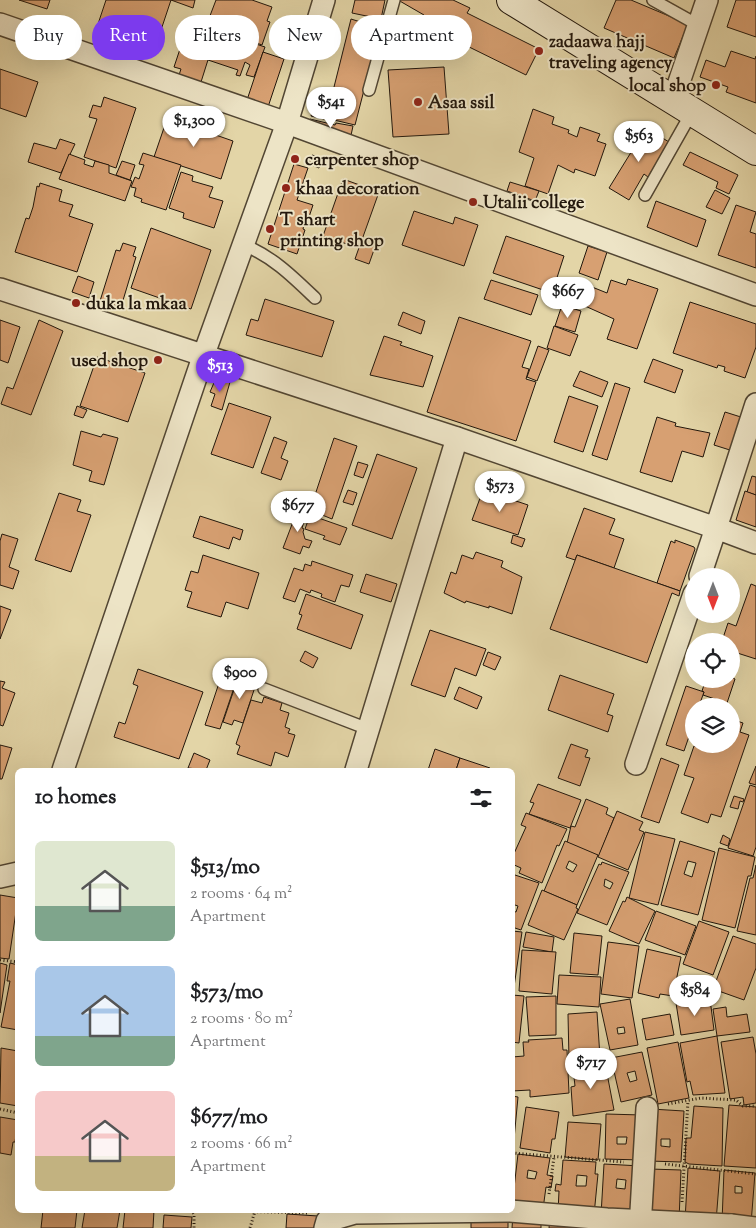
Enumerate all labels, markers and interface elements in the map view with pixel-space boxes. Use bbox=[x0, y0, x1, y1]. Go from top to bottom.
chip: Buy bbox=[15, 15, 82, 60]
chip: Rent bbox=[92, 15, 165, 60]
chip: Filters bbox=[175, 15, 259, 60]
chip: New bbox=[269, 15, 341, 60]
chip: Apartment bbox=[351, 15, 472, 60]
place label: zadaawa hajj traveling agency bbox=[549, 30, 673, 77]
marker: zadaawa hajj traveling agency bbox=[533, 45, 545, 57]
place label: local shop bbox=[629, 74, 706, 100]
marker: local shop bbox=[710, 79, 722, 91]
pin: $541 bbox=[301, 86, 361, 129]
text: $541 bbox=[317, 91, 345, 114]
place label: Asaa ssil bbox=[428, 91, 495, 117]
marker: Asaa ssil bbox=[412, 96, 424, 108]
pin: $1,300 bbox=[153, 106, 235, 148]
text: $1,300 bbox=[173, 110, 215, 133]
pin: $563 bbox=[609, 120, 669, 163]
text: $563 bbox=[625, 125, 653, 148]
place label: carpenter shop bbox=[305, 148, 419, 174]
marker: carpenter shop bbox=[289, 153, 301, 165]
place label: khaa decoration bbox=[295, 177, 420, 203]
marker: khaa decoration bbox=[280, 182, 292, 194]
place label: Utalii college bbox=[483, 191, 585, 217]
marker: Utalii college bbox=[467, 196, 479, 208]
place label: T shart printing shop bbox=[280, 208, 384, 255]
marker: T shart printing shop bbox=[264, 223, 276, 235]
pin: $667 bbox=[538, 276, 598, 319]
text: $667 bbox=[552, 281, 584, 304]
place label: duka la mkaa bbox=[86, 292, 187, 318]
marker: duka la mkaa bbox=[70, 297, 82, 309]
place label: used shop bbox=[71, 349, 148, 375]
pin: $513 bbox=[190, 350, 250, 393]
marker: used shop bbox=[152, 354, 164, 366]
text: $513 bbox=[207, 355, 233, 378]
pin: $573 bbox=[470, 470, 530, 513]
text: $573 bbox=[486, 475, 514, 498]
pin: $677 bbox=[268, 490, 328, 533]
text: $677 bbox=[282, 495, 314, 518]
north arrow bbox=[685, 568, 740, 622]
map controls bbox=[685, 568, 740, 753]
button: locate bbox=[685, 633, 740, 688]
pin: $900 bbox=[210, 658, 270, 700]
text: $900 bbox=[223, 662, 257, 685]
button: layers bbox=[685, 698, 740, 753]
text: 10 homes bbox=[35, 783, 116, 813]
icon: filters bbox=[467, 784, 495, 812]
text: $513/mo bbox=[190, 853, 260, 883]
icon: home bbox=[75, 861, 135, 921]
text: 2 rooms · 64 m² bbox=[190, 883, 293, 906]
text: Apartment bbox=[190, 906, 266, 929]
pin: $584 bbox=[665, 974, 725, 1017]
text: $573/mo bbox=[190, 978, 263, 1008]
text: $584 bbox=[680, 979, 710, 1002]
icon: home bbox=[75, 986, 135, 1046]
text: 2 rooms · 80 m² bbox=[190, 1008, 293, 1031]
text: Apartment bbox=[190, 1031, 266, 1054]
pin: $717 bbox=[561, 1048, 621, 1090]
text: $717 bbox=[576, 1052, 606, 1075]
text: $677/mo bbox=[190, 1103, 268, 1133]
icon: home bbox=[75, 1111, 135, 1171]
text: 2 rooms · 66 m² bbox=[190, 1133, 293, 1156]
text: Apartment bbox=[190, 1156, 266, 1179]

